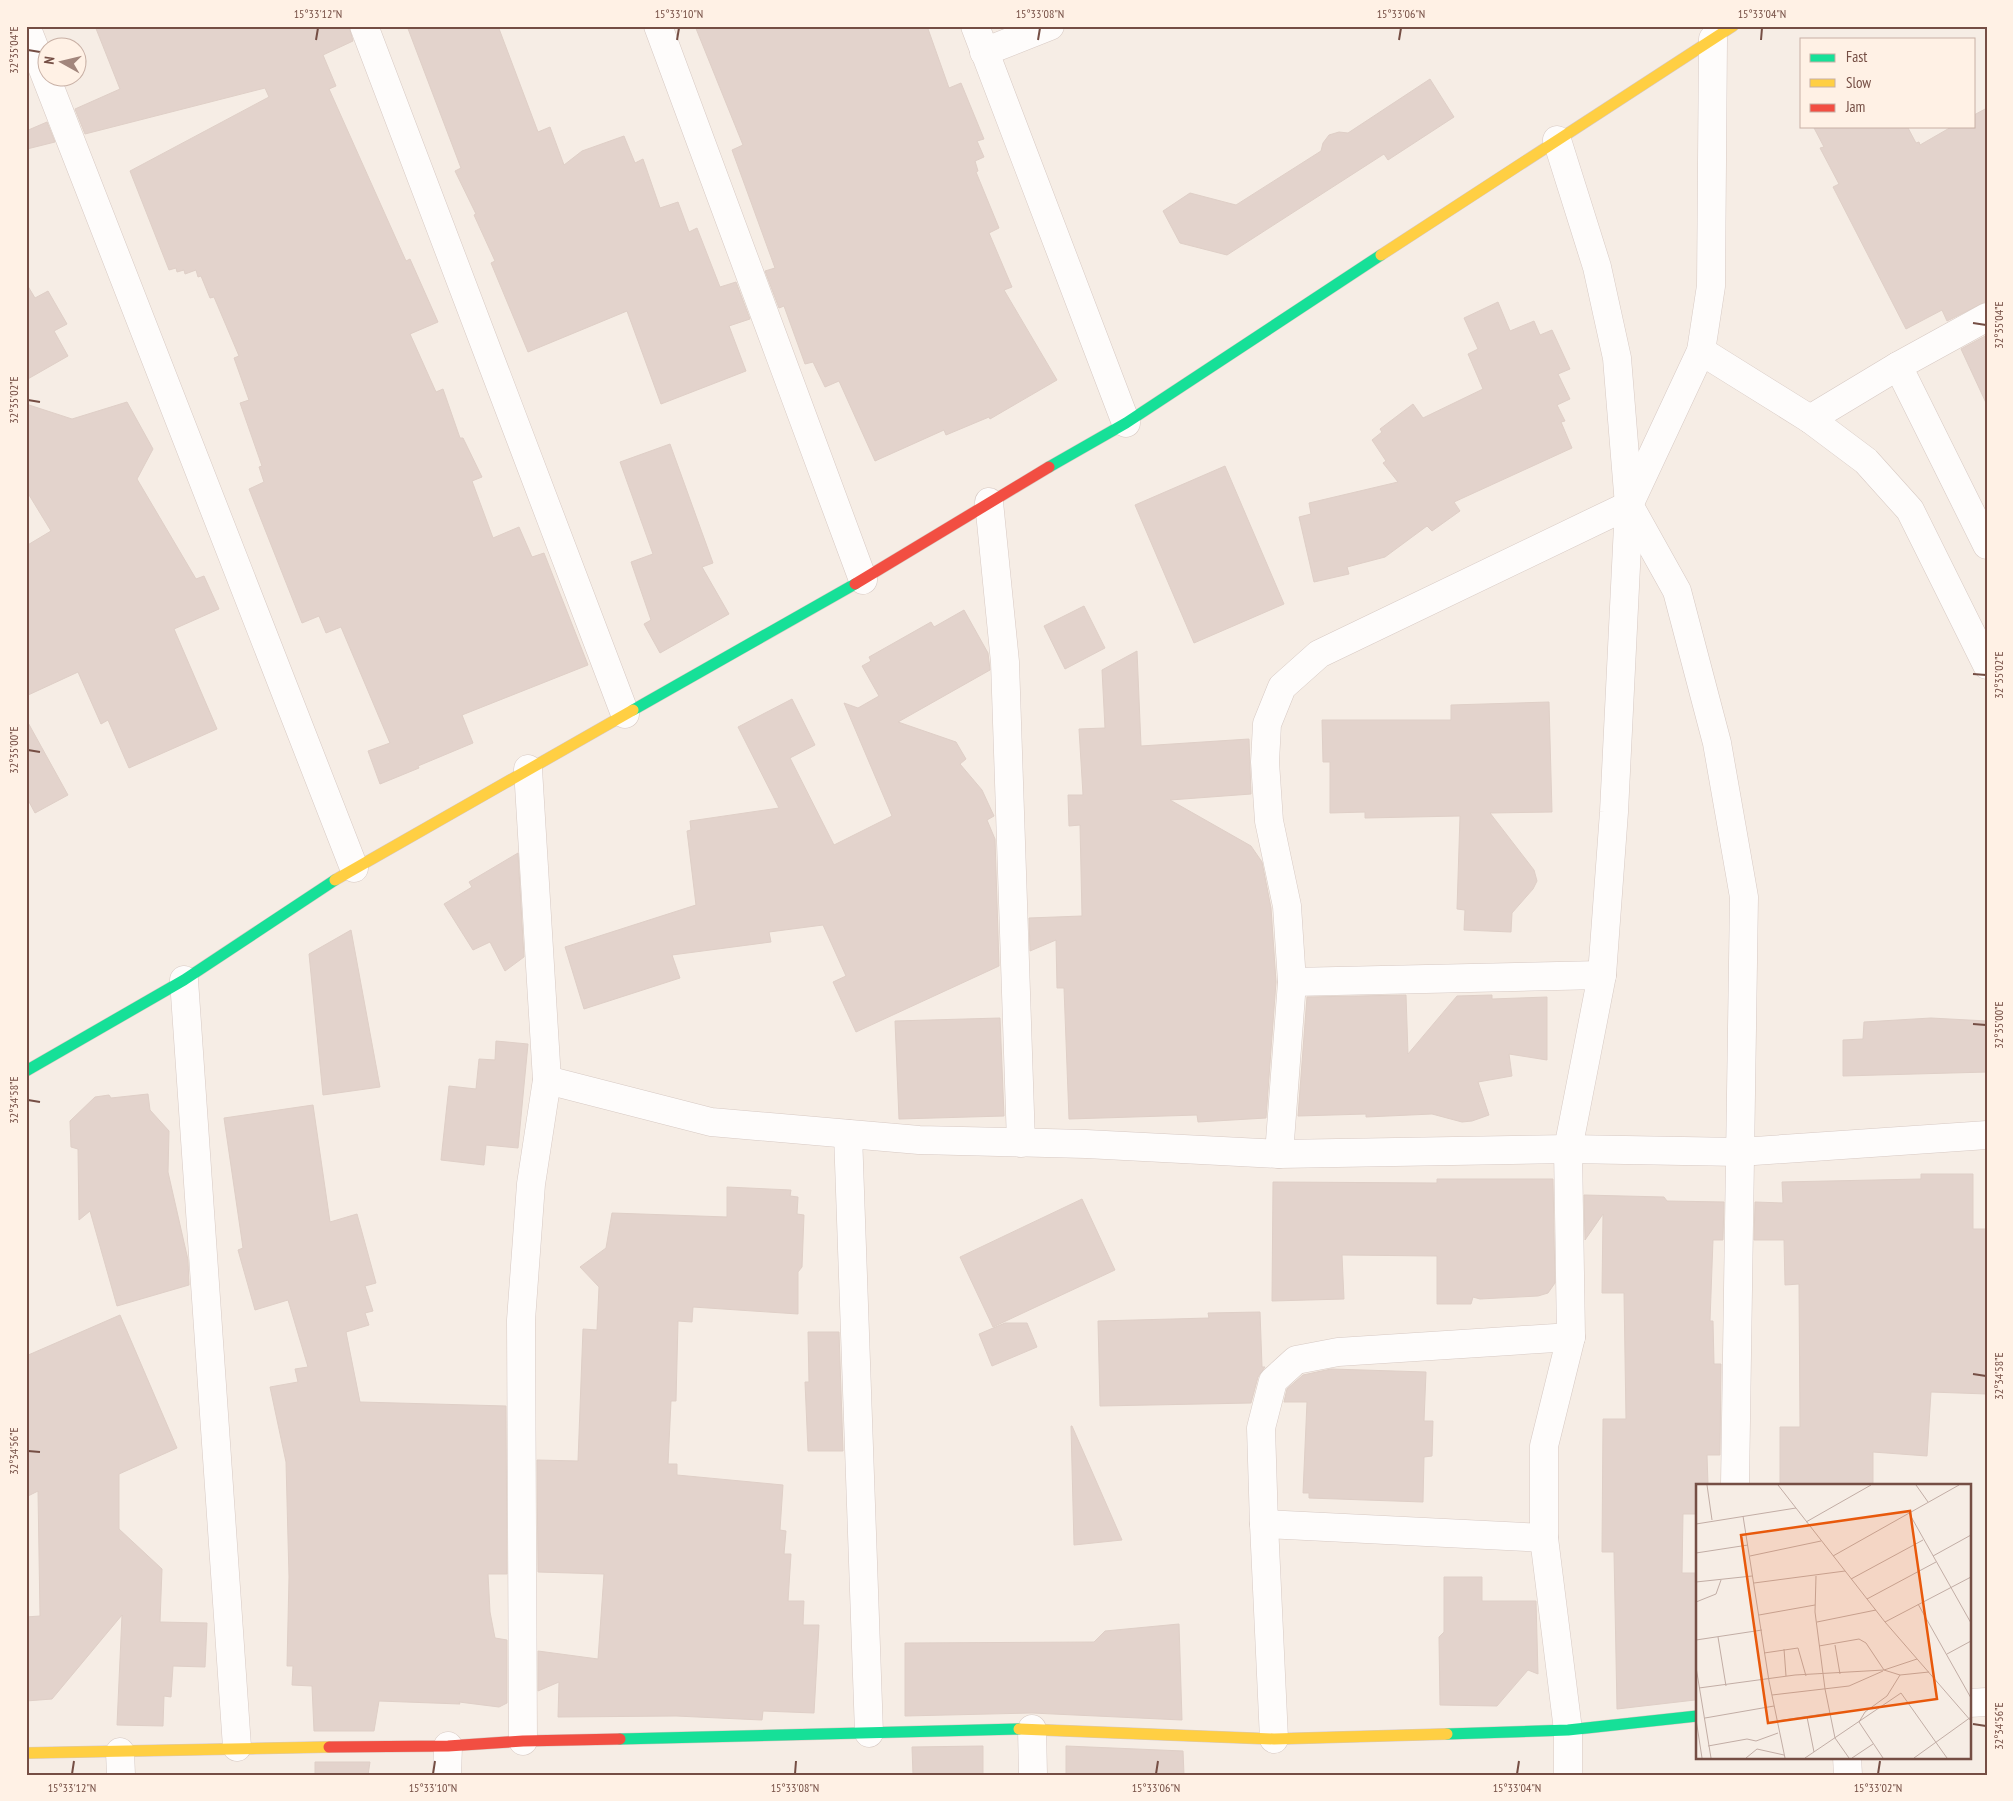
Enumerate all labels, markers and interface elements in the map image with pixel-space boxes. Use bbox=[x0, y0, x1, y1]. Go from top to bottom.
text: 15°33'12"N bbox=[294, 6, 342, 21]
text: 15°33'10"N bbox=[655, 6, 703, 21]
text: 15°33'08"N bbox=[1016, 6, 1064, 21]
text: 15°33'06"N bbox=[1377, 6, 1425, 21]
text: 15°33'04"N bbox=[1738, 6, 1786, 21]
text: 32°35'04"E bbox=[6, 26, 21, 74]
north arrow bbox=[38, 38, 88, 88]
legend bbox=[1800, 38, 1976, 128]
text: Fast bbox=[1846, 47, 1867, 66]
text: N bbox=[40, 55, 59, 65]
text: Slow bbox=[1846, 73, 1871, 92]
text: Jam bbox=[1845, 97, 1865, 116]
text: 32°35'04"E bbox=[1991, 301, 2006, 349]
text: 32°35'02"E bbox=[6, 376, 21, 424]
text: 32°35'02"E bbox=[1991, 651, 2006, 699]
text: 32°35'00"E bbox=[6, 726, 21, 774]
text: 32°35'00"E bbox=[1991, 1001, 2006, 1049]
text: 32°34'58"E bbox=[6, 1076, 21, 1124]
text: 32°34'58"E bbox=[1991, 1352, 2006, 1400]
text: 32°34'56"E bbox=[6, 1427, 21, 1475]
inset map bbox=[1696, 1484, 1970, 1758]
text: 32°34'56"E bbox=[1991, 1702, 2006, 1750]
text: 15°33'12"N bbox=[48, 1780, 96, 1795]
text: 15°33'10"N bbox=[409, 1780, 457, 1795]
text: 15°33'08"N bbox=[771, 1780, 819, 1795]
text: 15°33'06"N bbox=[1132, 1780, 1180, 1795]
text: 15°33'04"N bbox=[1493, 1780, 1541, 1795]
text: 15°33'02"N bbox=[1854, 1780, 1902, 1795]

